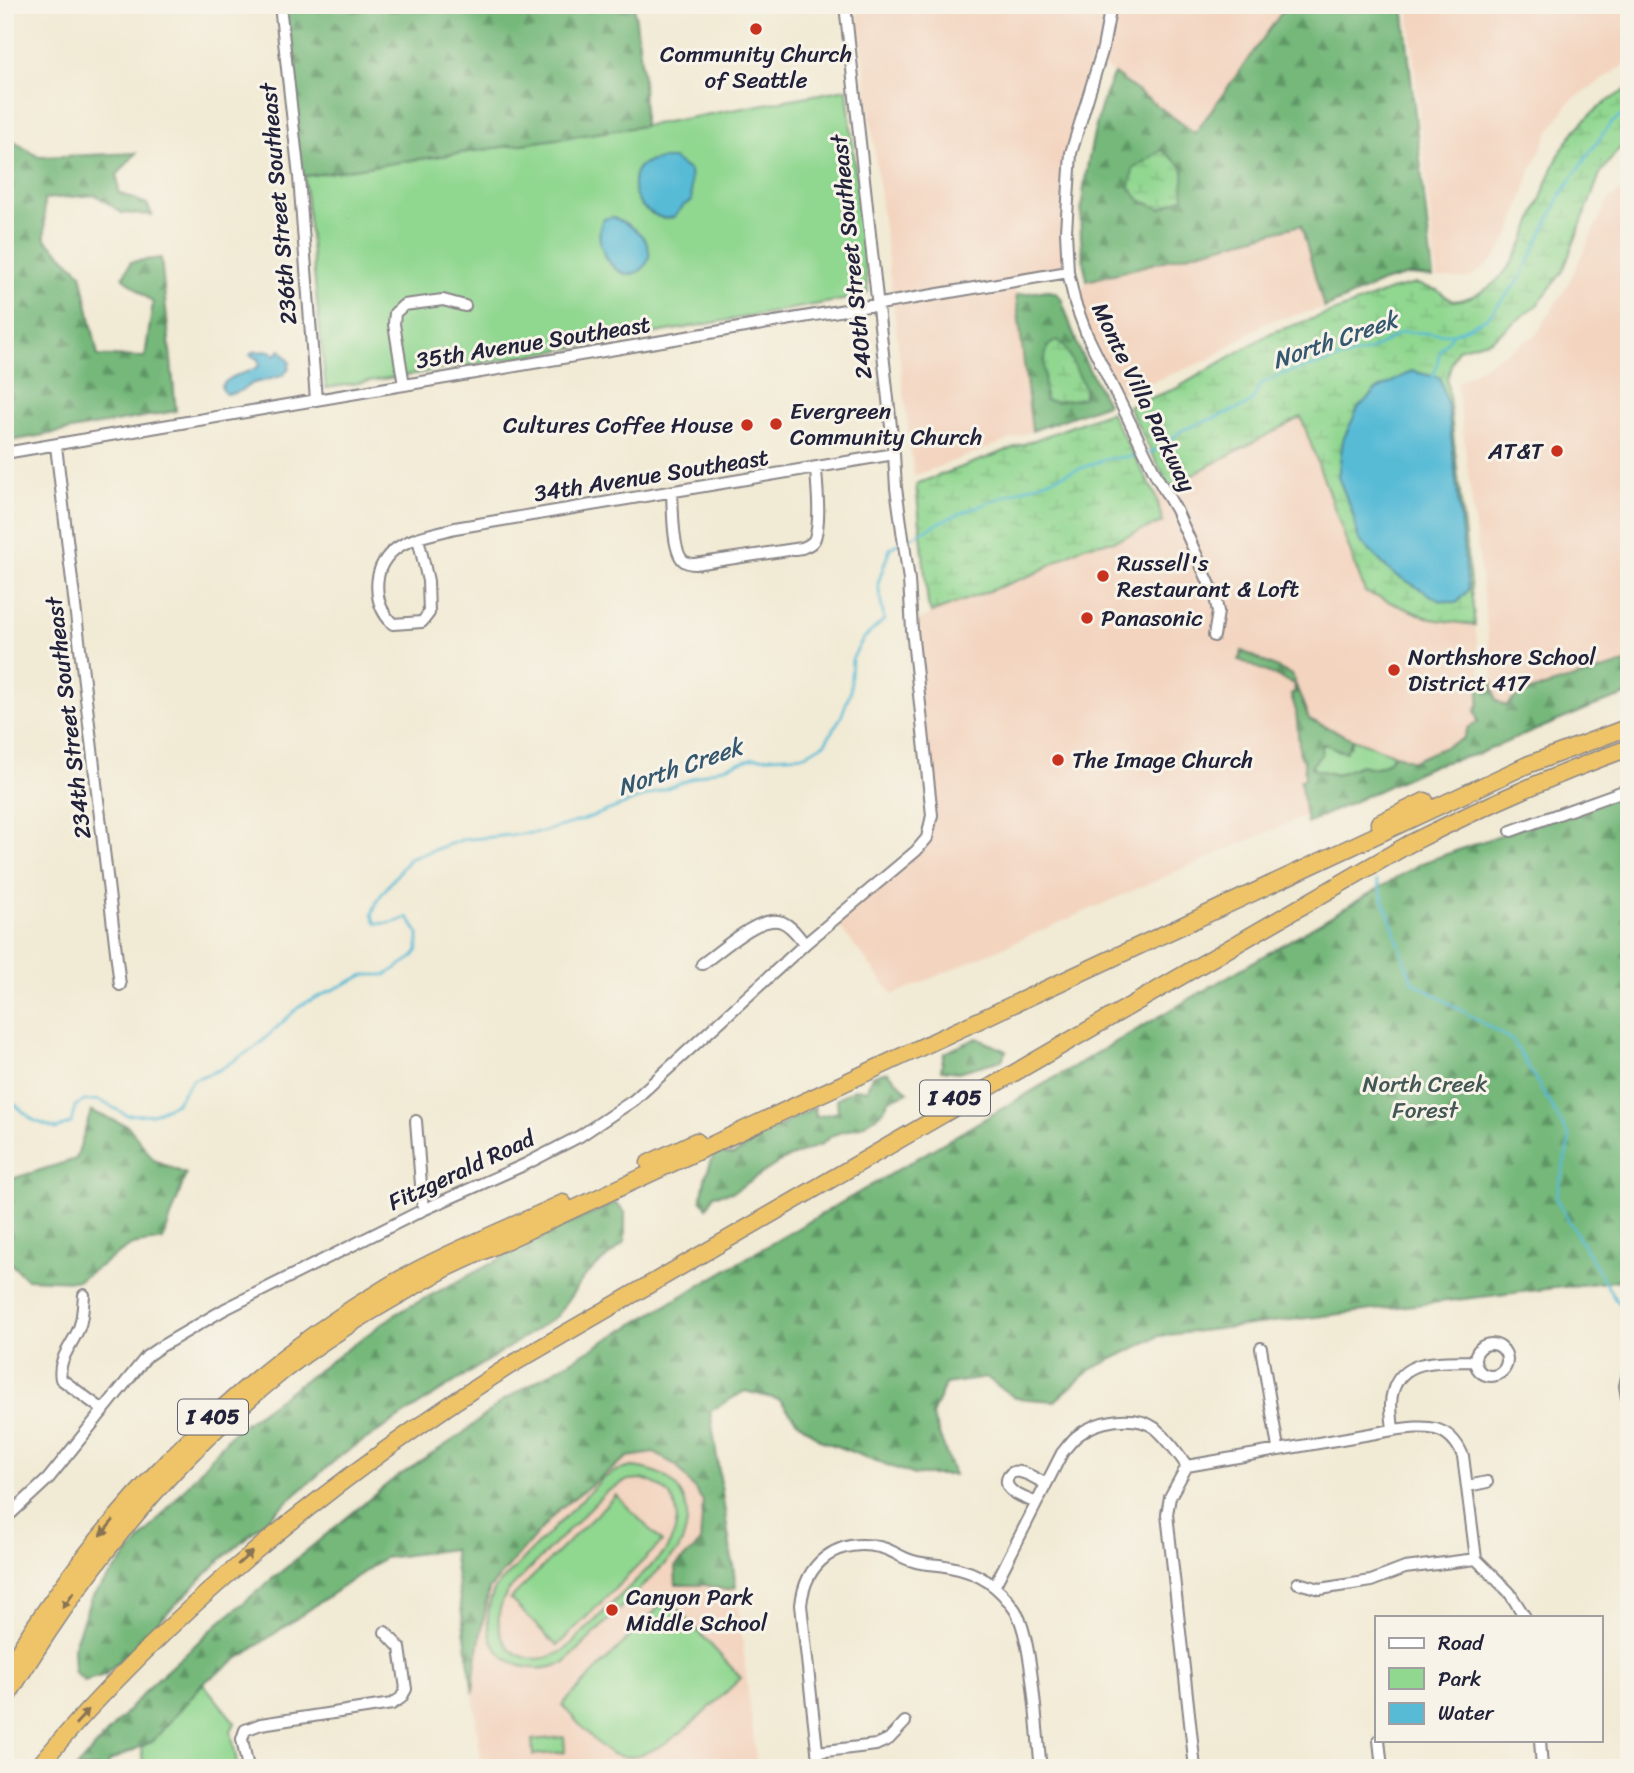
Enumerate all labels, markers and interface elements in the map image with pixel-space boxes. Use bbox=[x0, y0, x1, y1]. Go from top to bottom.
marker: Community Church of Seattle bbox=[748, 21, 764, 37]
place label: Community Church of Seattle bbox=[660, 34, 852, 101]
street label: 236th Street Southeast bbox=[247, 80, 309, 327]
street label: 240th Street Southeast bbox=[818, 131, 885, 381]
street label: Monte Villa Parkway bbox=[1080, 295, 1207, 499]
water label: North Creek bbox=[1267, 298, 1406, 381]
street label: 35th Avenue Southeast bbox=[413, 304, 653, 381]
place label: Evergreen Community Church bbox=[790, 391, 982, 458]
place label: Cultures Coffee House bbox=[503, 405, 733, 446]
marker: Evergreen Community Church bbox=[768, 416, 784, 432]
marker: Cultures Coffee House bbox=[739, 417, 755, 433]
place label: AT&T bbox=[1487, 431, 1545, 472]
street label: 34th Avenue Southeast bbox=[531, 437, 771, 514]
marker: AT&T bbox=[1549, 443, 1565, 459]
place label: Russell's Restaurant & Loft bbox=[1117, 543, 1300, 610]
marker: Russell's Restaurant & Loft bbox=[1095, 568, 1111, 584]
street label: 234th Street Southeast bbox=[33, 593, 104, 841]
place label: Panasonic bbox=[1101, 598, 1203, 639]
marker: Panasonic bbox=[1079, 610, 1095, 626]
place label: Northshore School District 417 bbox=[1408, 637, 1596, 704]
marker: Northshore School District 417 bbox=[1386, 662, 1402, 678]
water label: North Creek bbox=[612, 725, 751, 808]
place label: The Image Church bbox=[1072, 740, 1253, 781]
marker: The Image Church bbox=[1050, 752, 1066, 768]
park label: North Creek Forest bbox=[1363, 1064, 1487, 1131]
road number: I 405 bbox=[920, 1080, 990, 1116]
street label: Fitzgerald Road bbox=[381, 1118, 543, 1222]
road number: I 405 bbox=[178, 1400, 248, 1434]
one-way arrow bbox=[99, 1519, 114, 1537]
one-way arrow bbox=[236, 1550, 254, 1566]
place label: Canyon Park Middle School bbox=[626, 1577, 768, 1644]
one-way arrow bbox=[61, 1591, 75, 1609]
marker: Canyon Park Middle School bbox=[604, 1602, 620, 1618]
legend bbox=[1375, 1616, 1602, 1742]
text: Road bbox=[1438, 1624, 1485, 1662]
text: Park bbox=[1438, 1660, 1481, 1698]
text: Water bbox=[1438, 1694, 1495, 1732]
one-way arrow bbox=[74, 1709, 90, 1726]

